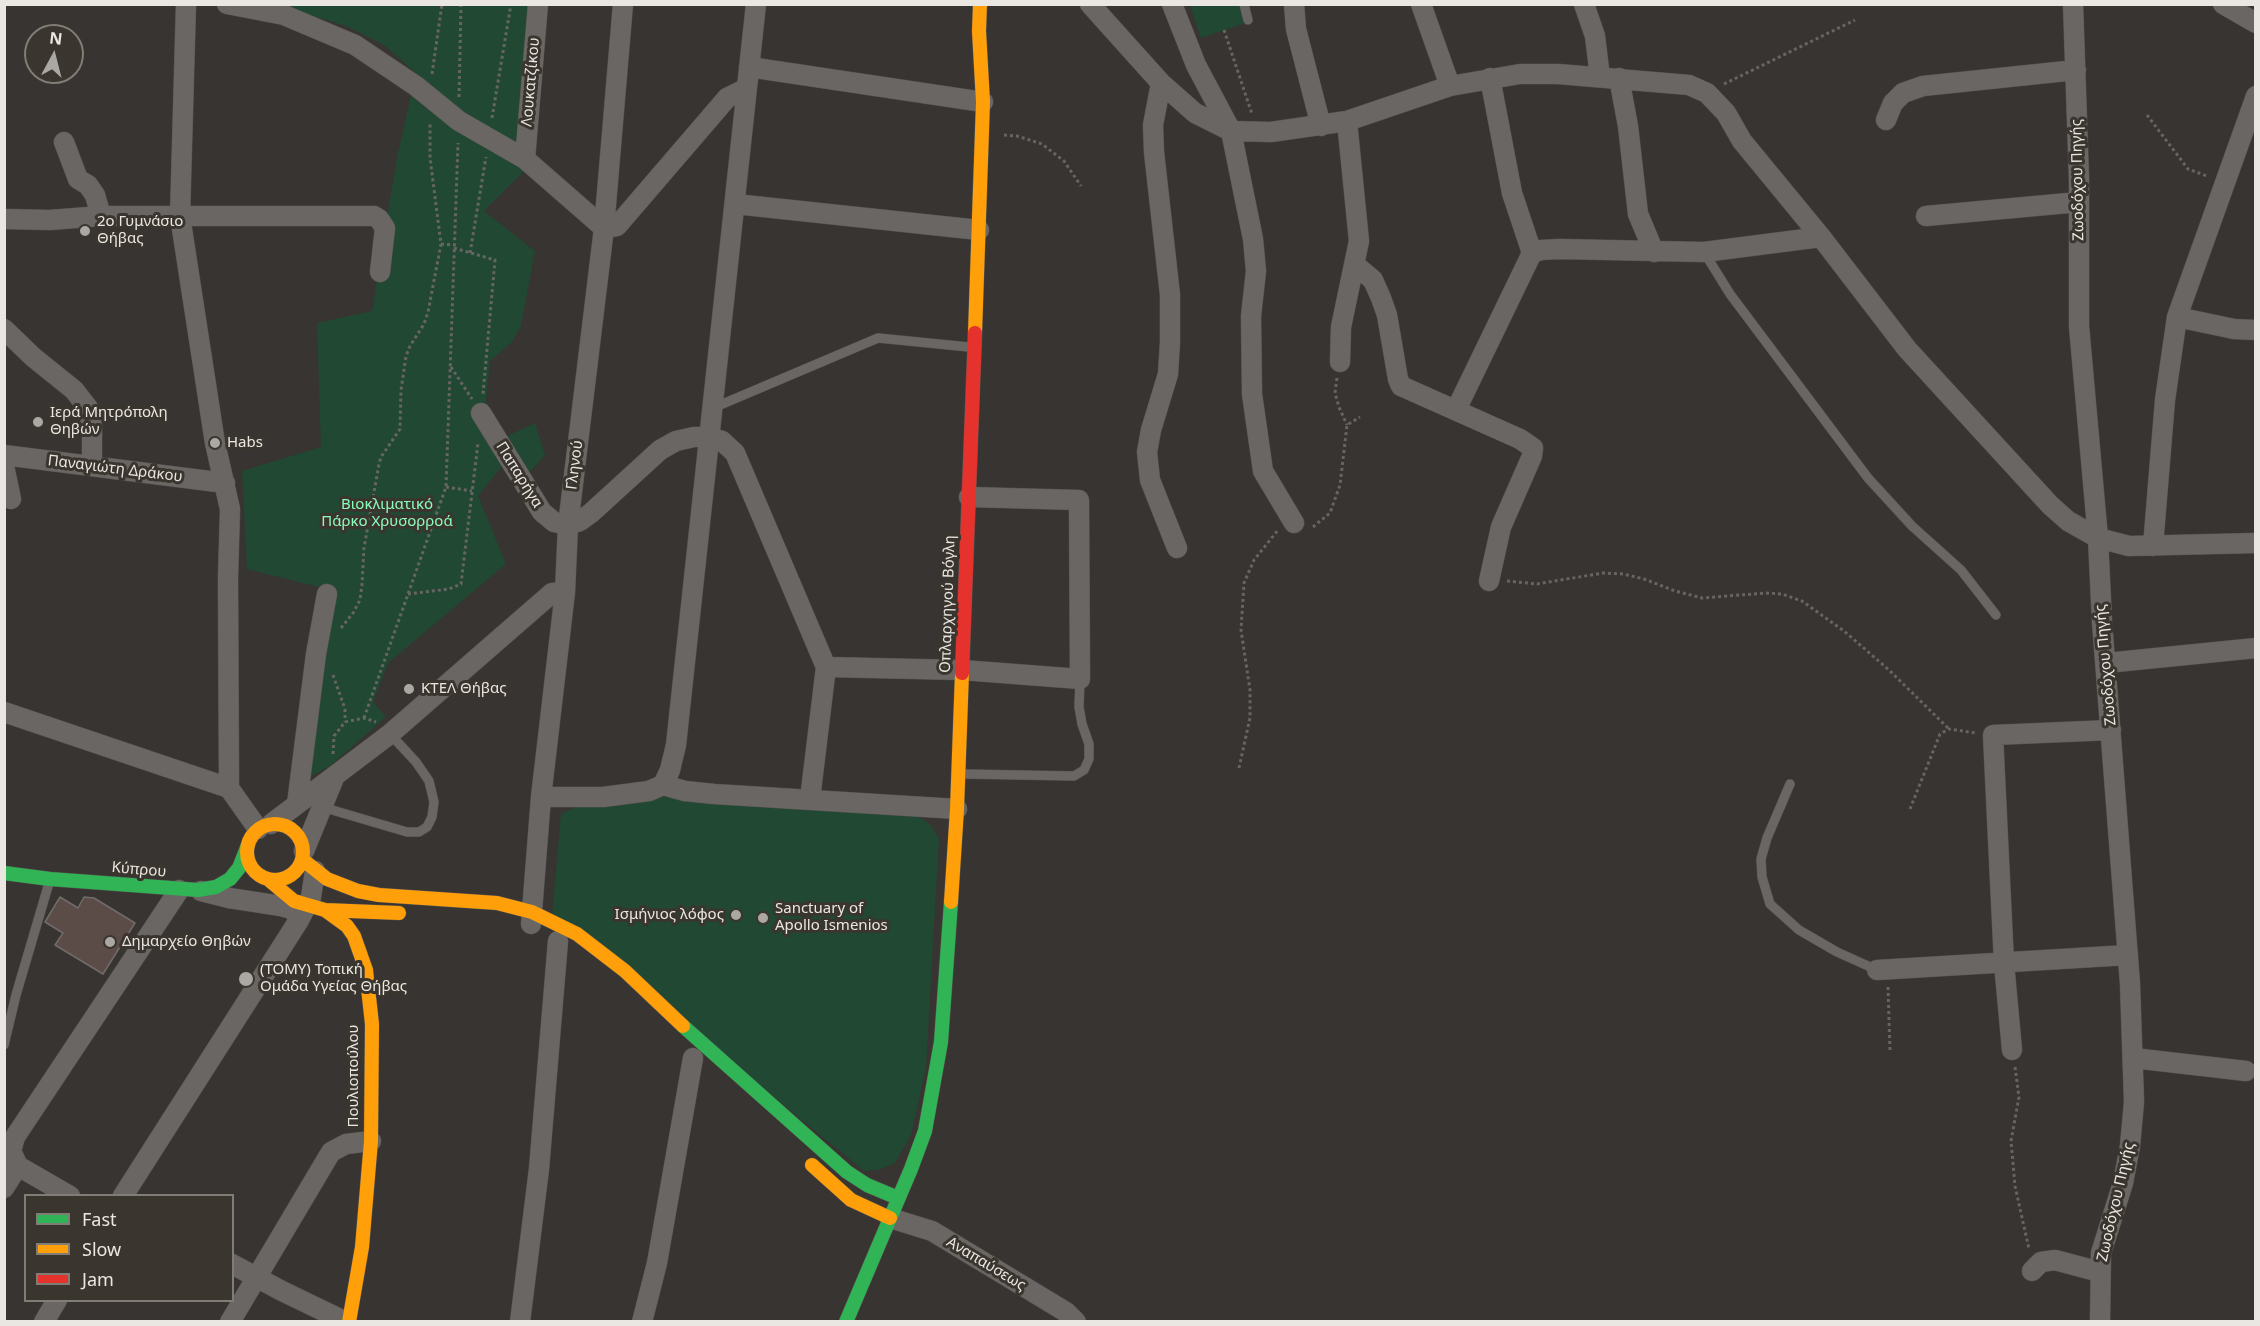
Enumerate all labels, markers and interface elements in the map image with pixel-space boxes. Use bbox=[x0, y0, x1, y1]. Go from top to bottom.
north arrow bbox=[24, 24, 84, 84]
text: N bbox=[48, 26, 64, 50]
street label: Λουκατζίκου bbox=[518, 37, 544, 127]
street label: Ζωοδόχου Πηγής bbox=[2068, 119, 2088, 241]
place label: 2ο Γυμνάσιο Θήβας bbox=[97, 213, 183, 248]
marker: 2ο Γυμνάσιο Θήβας bbox=[78, 224, 92, 238]
place label: Ιερά Μητρόπολη Θηβών bbox=[50, 404, 168, 439]
marker: Ιερά Μητρόπολη Θηβών bbox=[31, 415, 45, 429]
place label: Habs bbox=[227, 434, 263, 452]
marker: Habs bbox=[208, 436, 222, 450]
street label: Παπαρήγα bbox=[492, 439, 546, 511]
street label: Γληνού bbox=[563, 439, 587, 491]
street label: Παναγιώτη Δράκου bbox=[47, 452, 183, 486]
park label: Βιοκλιματικό Πάρκο Χρυσορροά bbox=[321, 496, 453, 531]
street label: Οπλαρχηγού Βόγλη bbox=[937, 535, 959, 673]
street label: Ζωοδόχου Πηγής bbox=[2092, 604, 2120, 726]
place label: ΚΤΕΛ Θήβας bbox=[421, 680, 507, 698]
marker: ΚΤΕΛ Θήβας bbox=[402, 682, 416, 696]
street label: Κύπρου bbox=[111, 859, 167, 881]
place label: Sanctuary of Apollo Ismenios bbox=[775, 900, 888, 935]
place label: Ισμήνιος λόφος bbox=[615, 906, 724, 924]
marker: Ισμήνιος λόφος bbox=[729, 908, 743, 922]
marker: Sanctuary of Apollo Ismenios bbox=[756, 911, 770, 925]
place label: Δημαρχείο Θηβών bbox=[122, 933, 251, 951]
marker: Δημαρχείο Θηβών bbox=[103, 935, 117, 949]
place label: (ΤΟΜΥ) Τοπική Ομάδα Υγείας Θήβας bbox=[260, 961, 407, 996]
marker: (ΤΟΜΥ) Τοπική Ομάδα Υγείας Θήβας bbox=[237, 970, 255, 988]
street label: Πουλιοπούλου bbox=[345, 1025, 363, 1127]
street label: Ζωοδόχου Πηγής bbox=[2094, 1141, 2138, 1263]
legend bbox=[24, 1194, 234, 1302]
text: Fast bbox=[82, 1207, 117, 1231]
street label: Αναπαύσεως bbox=[943, 1233, 1029, 1295]
text: Slow bbox=[82, 1237, 121, 1261]
text: Jam bbox=[82, 1267, 114, 1291]

